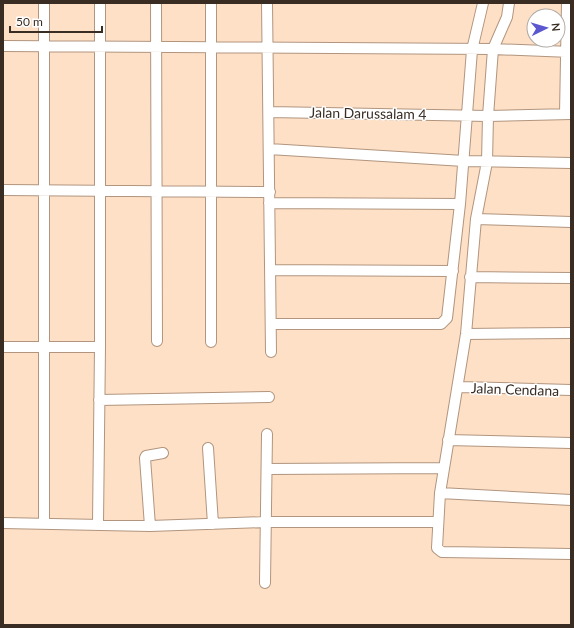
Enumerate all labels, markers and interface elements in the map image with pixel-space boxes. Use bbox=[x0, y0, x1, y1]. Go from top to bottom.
scale bar bbox=[10, 8, 102, 34]
north arrow bbox=[526, 8, 566, 48]
text: 50 m bbox=[16, 14, 43, 29]
text: N bbox=[550, 22, 563, 32]
street label: Jalan Darussalam 4 bbox=[309, 103, 427, 123]
street label: Jalan Cendana bbox=[471, 379, 559, 399]

